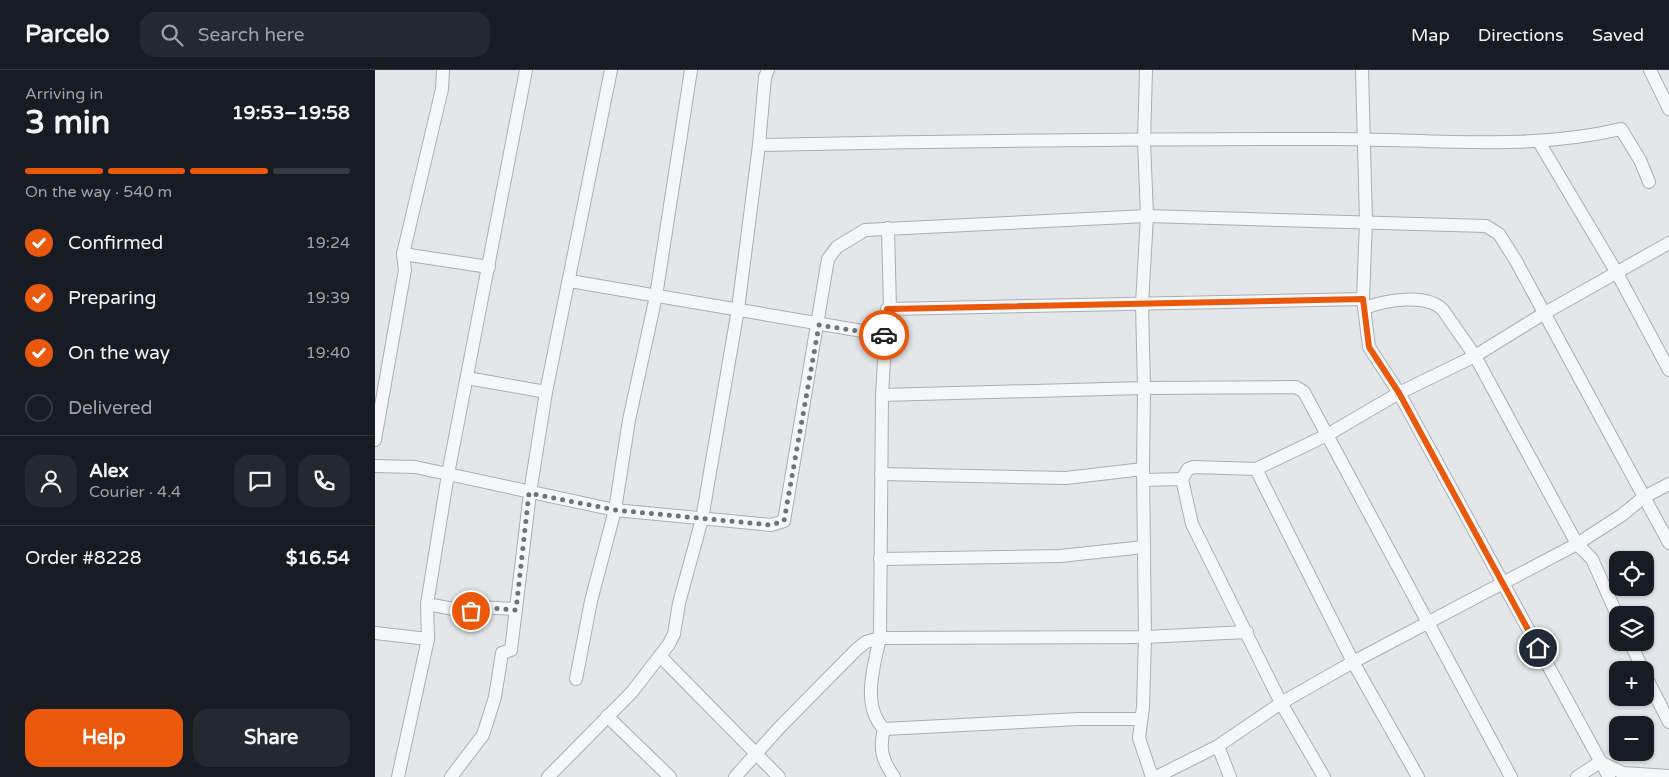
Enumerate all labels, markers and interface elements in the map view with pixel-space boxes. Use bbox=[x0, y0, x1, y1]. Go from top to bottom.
search box bbox=[140, 12, 490, 57]
text: Parcelo bbox=[25, 20, 110, 49]
icon: search bbox=[158, 21, 186, 49]
text: Search here bbox=[198, 24, 305, 46]
text: Map bbox=[1411, 24, 1450, 46]
text: Directions bbox=[1478, 24, 1564, 46]
text: Saved bbox=[1592, 24, 1644, 46]
text: Arriving in bbox=[25, 84, 103, 104]
text: 19:53–19:58 bbox=[232, 102, 350, 124]
text: 3 min bbox=[25, 104, 110, 142]
text: On the way · 540 m bbox=[25, 182, 172, 202]
icon: check bbox=[25, 229, 53, 257]
text: Confirmed bbox=[68, 232, 163, 254]
text: 19:24 bbox=[306, 233, 350, 253]
icon: check bbox=[25, 284, 53, 312]
text: Preparing bbox=[68, 287, 157, 309]
text: 19:39 bbox=[306, 288, 350, 308]
courier bbox=[859, 310, 909, 360]
icon: car bbox=[870, 321, 898, 349]
icon: check bbox=[25, 339, 53, 367]
text: On the way bbox=[68, 342, 170, 364]
text: 19:40 bbox=[306, 343, 350, 363]
text: Delivered bbox=[68, 397, 153, 419]
button: person bbox=[25, 455, 77, 507]
button: chat bbox=[234, 455, 286, 507]
button: phone bbox=[298, 455, 350, 507]
text: Alex bbox=[89, 460, 129, 482]
text: Courier · 4.4 bbox=[89, 482, 181, 502]
text: Order #8228 bbox=[25, 547, 142, 569]
text: $16.54 bbox=[286, 547, 350, 569]
map controls bbox=[1609, 551, 1654, 761]
button: locate bbox=[1609, 551, 1654, 596]
pin bbox=[450, 590, 492, 632]
icon: bag bbox=[457, 597, 485, 625]
button: layers bbox=[1609, 606, 1654, 651]
pin bbox=[1517, 627, 1559, 669]
icon: home bbox=[1524, 634, 1552, 662]
button: + bbox=[1609, 661, 1654, 706]
button: Help bbox=[25, 709, 183, 767]
button: Share bbox=[193, 709, 350, 767]
button: − bbox=[1609, 716, 1654, 761]

